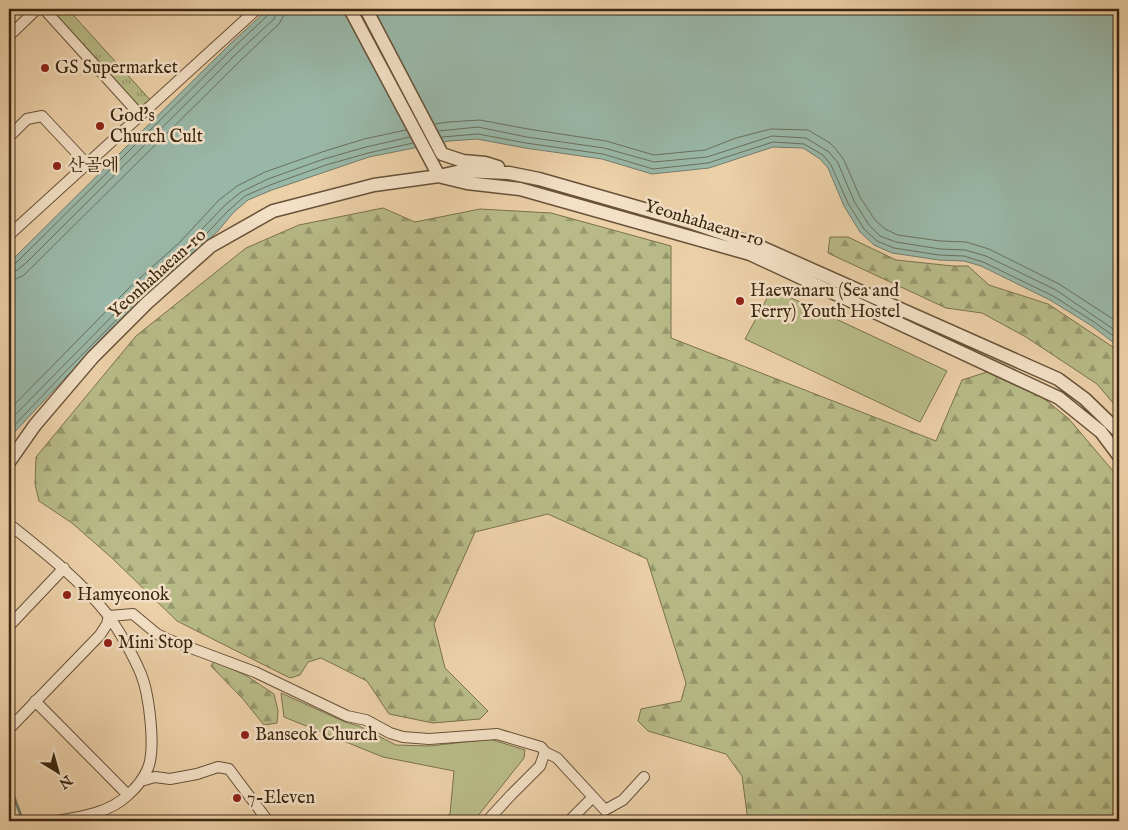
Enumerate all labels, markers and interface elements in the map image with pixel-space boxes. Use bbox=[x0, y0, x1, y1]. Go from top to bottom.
place label: GS Supermarket bbox=[55, 57, 178, 80]
marker: GS Supermarket bbox=[39, 62, 51, 74]
place label: God's Church Cult bbox=[110, 105, 203, 149]
marker: God's Church Cult bbox=[94, 120, 106, 132]
place label: 산골에 bbox=[67, 155, 119, 178]
marker: 산골에 bbox=[51, 160, 63, 172]
street label: Yeonhahaean-ro bbox=[641, 195, 767, 253]
street label: Yeonhahaean-ro bbox=[104, 224, 212, 324]
place label: Haewanaru (Sea and Ferry) Youth Hostel bbox=[750, 280, 901, 324]
marker: Haewanaru (Sea and Ferry) Youth Hostel bbox=[734, 295, 746, 307]
place label: Hamyeonok bbox=[77, 584, 170, 607]
marker: Hamyeonok bbox=[61, 589, 73, 601]
place label: Mini Stop bbox=[118, 632, 193, 655]
marker: Mini Stop bbox=[102, 637, 114, 649]
place label: Banseok Church bbox=[255, 724, 378, 747]
marker: Banseok Church bbox=[239, 729, 251, 741]
north arrow bbox=[32, 748, 82, 798]
text: N bbox=[55, 770, 76, 792]
place label: 7-Eleven bbox=[247, 787, 316, 810]
marker: 7-Eleven bbox=[231, 792, 243, 804]

